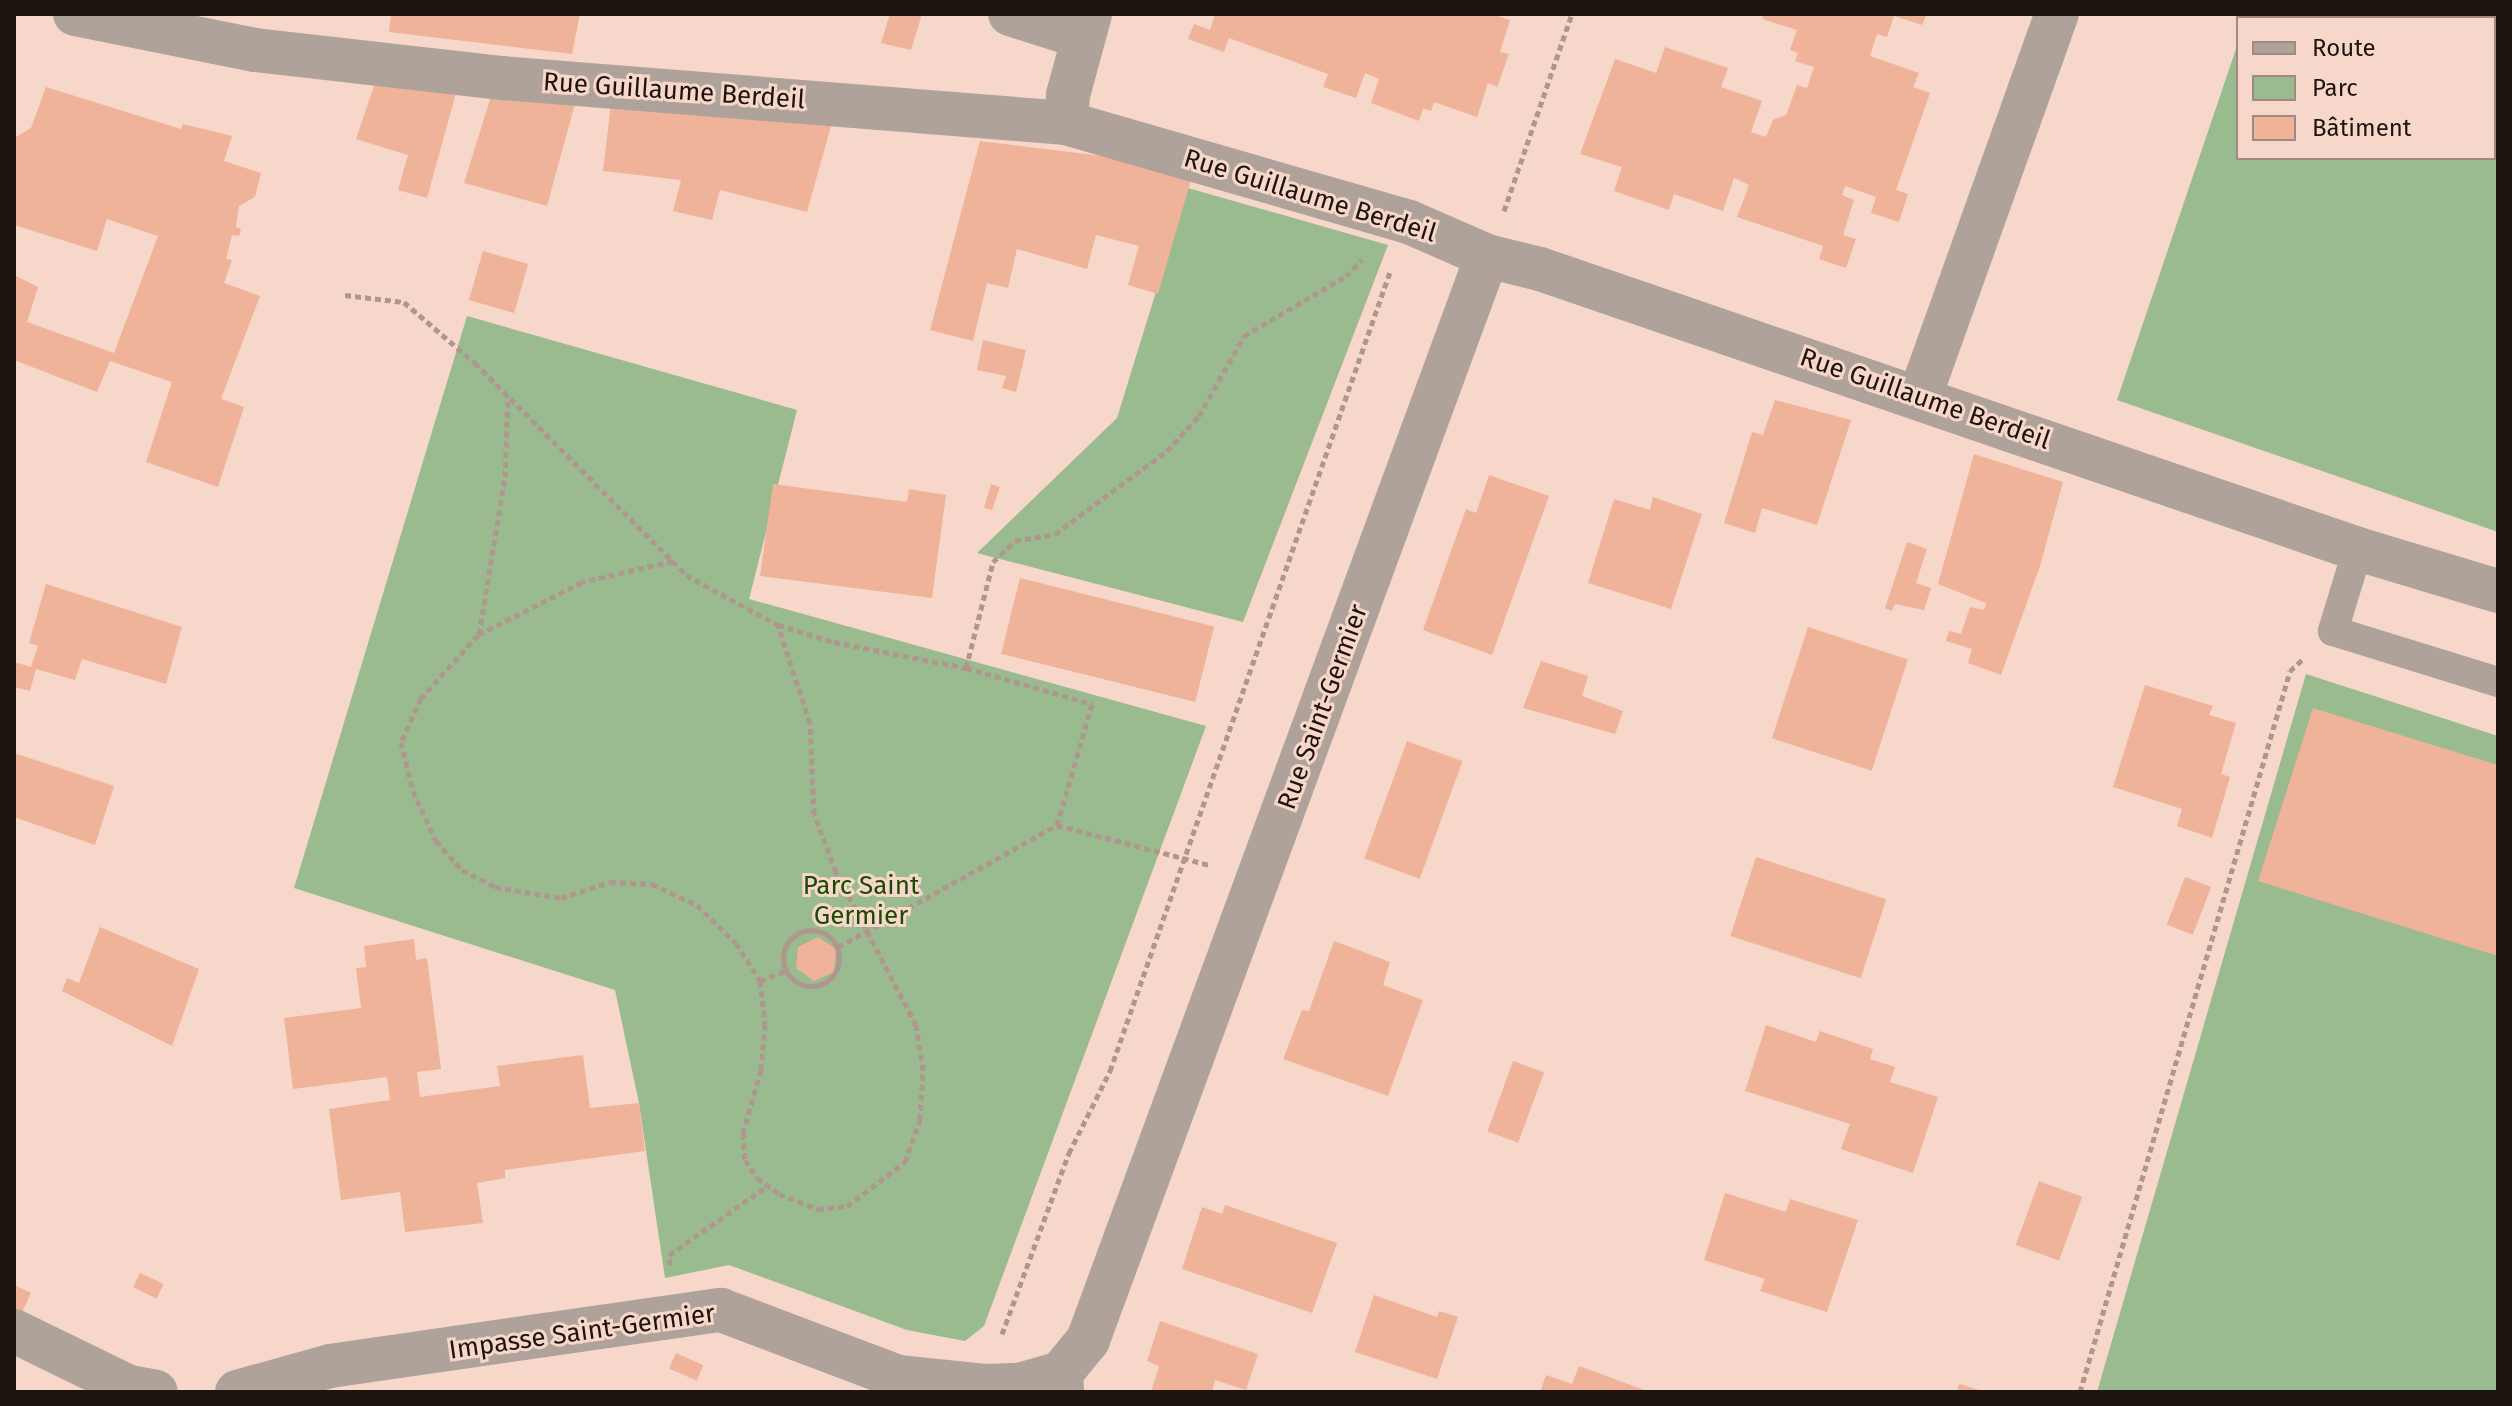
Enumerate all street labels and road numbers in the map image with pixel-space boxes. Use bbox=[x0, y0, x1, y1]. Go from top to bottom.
street label: Rue Guillaume Berdeil bbox=[542, 66, 806, 116]
street label: Rue Guillaume Berdeil bbox=[1180, 143, 1440, 249]
street label: Rue Guillaume Berdeil bbox=[1796, 342, 2054, 456]
street label: Rue Saint-Germier bbox=[1271, 600, 1375, 814]
street label: Impasse Saint-Germier bbox=[447, 1298, 717, 1366]

